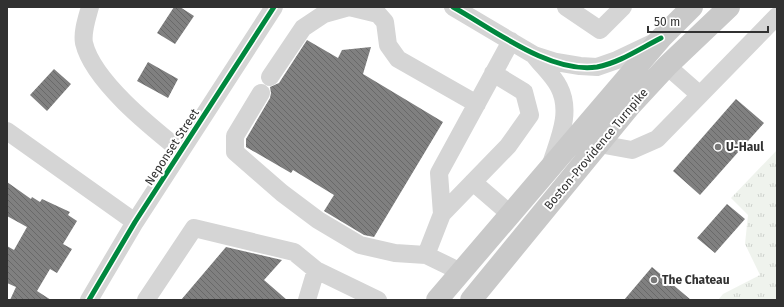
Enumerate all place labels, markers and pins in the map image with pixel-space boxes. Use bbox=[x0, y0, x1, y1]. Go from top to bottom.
place label: U-Haul bbox=[726, 140, 764, 154]
marker: U-Haul bbox=[713, 142, 723, 152]
place label: The Chateau bbox=[662, 273, 730, 287]
marker: The Chateau bbox=[649, 275, 659, 285]

